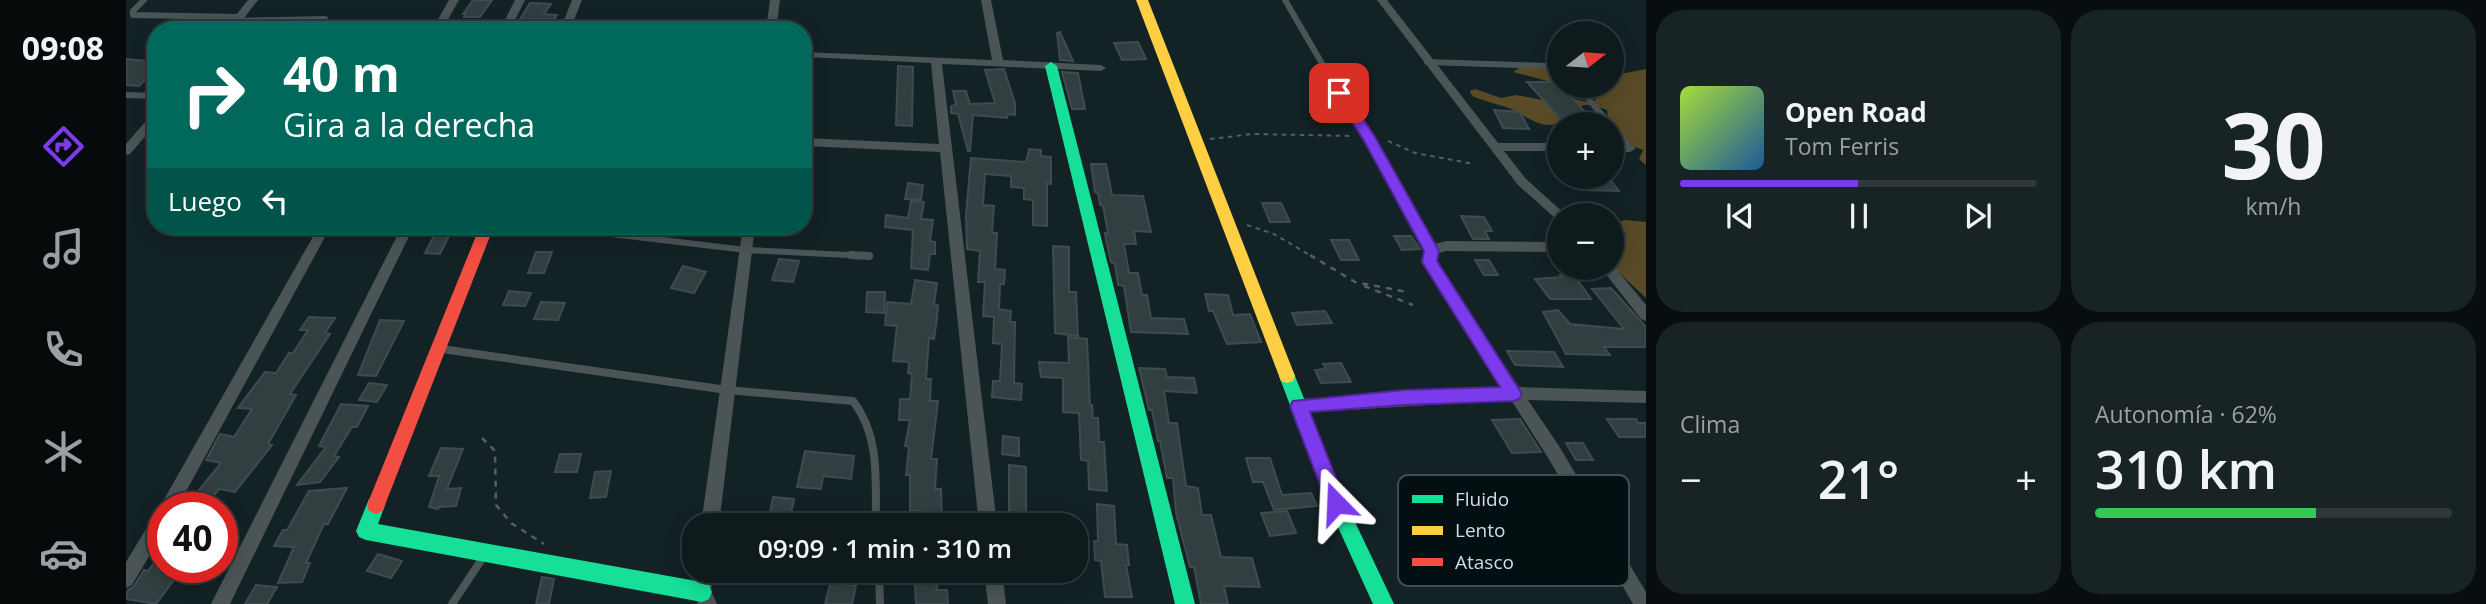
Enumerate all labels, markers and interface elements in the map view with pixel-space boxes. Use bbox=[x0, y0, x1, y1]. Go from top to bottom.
north arrow bbox=[1547, 21, 1624, 98]
map controls bbox=[1547, 21, 1624, 280]
text: 09:08 bbox=[22, 26, 104, 69]
text: 40 m bbox=[283, 40, 400, 106]
icon: right bbox=[168, 49, 259, 140]
pin bbox=[1309, 63, 1369, 123]
icon: arrive bbox=[1320, 74, 1358, 112]
text: 30 bbox=[2221, 82, 2326, 206]
text: Open Road bbox=[1785, 94, 1927, 130]
text: Gira a la derecha bbox=[283, 103, 535, 146]
button: + bbox=[1547, 112, 1624, 189]
icon: directions bbox=[39, 122, 88, 171]
text: Tom Ferris bbox=[1785, 130, 1899, 162]
icon: left bbox=[256, 182, 294, 220]
text: Luego bbox=[168, 183, 242, 219]
text: km/h bbox=[2246, 190, 2301, 222]
icon: previous bbox=[1721, 197, 1759, 235]
icon: pause bbox=[1840, 197, 1878, 235]
icon: next bbox=[1959, 197, 1997, 235]
button: − bbox=[1547, 203, 1624, 280]
icon: music bbox=[39, 224, 88, 273]
icon: phone bbox=[39, 325, 88, 374]
text: Autonomía · 62% bbox=[2095, 398, 2277, 430]
text: Clima bbox=[1680, 408, 1740, 440]
icon: climate bbox=[39, 427, 88, 476]
text: 310 km bbox=[2095, 433, 2277, 504]
text: 21° bbox=[1818, 443, 1899, 514]
text: − bbox=[1680, 453, 1702, 505]
text: + bbox=[2015, 453, 2037, 505]
position arrow bbox=[1299, 466, 1373, 540]
legend bbox=[1398, 475, 1629, 586]
text: Fluido bbox=[1455, 486, 1509, 512]
speed limit sign: 40 bbox=[147, 492, 238, 583]
text: Lento bbox=[1455, 517, 1505, 543]
icon: car bbox=[39, 529, 88, 578]
text: 09:09 · 1 min · 310 m bbox=[758, 530, 1012, 566]
text: Atasco bbox=[1455, 549, 1514, 575]

